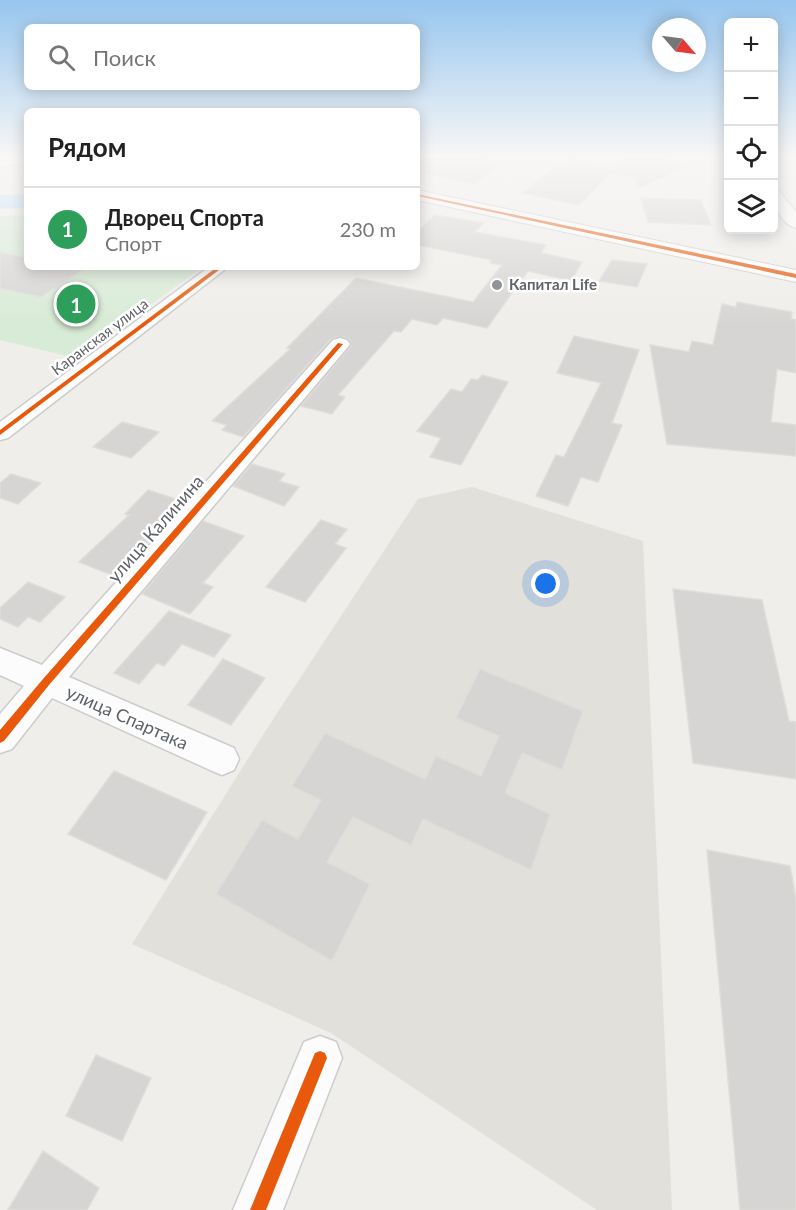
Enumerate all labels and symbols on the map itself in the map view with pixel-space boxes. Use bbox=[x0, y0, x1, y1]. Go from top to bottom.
north arrow bbox=[652, 18, 706, 72]
place label: Капитал Life bbox=[509, 275, 597, 293]
marker: Капитал Life bbox=[490, 278, 504, 292]
pin: 1 bbox=[56, 282, 96, 326]
street label: Каранская улица bbox=[48, 294, 151, 378]
street label: улица Калинина bbox=[103, 470, 208, 587]
your location bbox=[531, 569, 560, 598]
street label: улица Спартака bbox=[63, 680, 192, 754]

